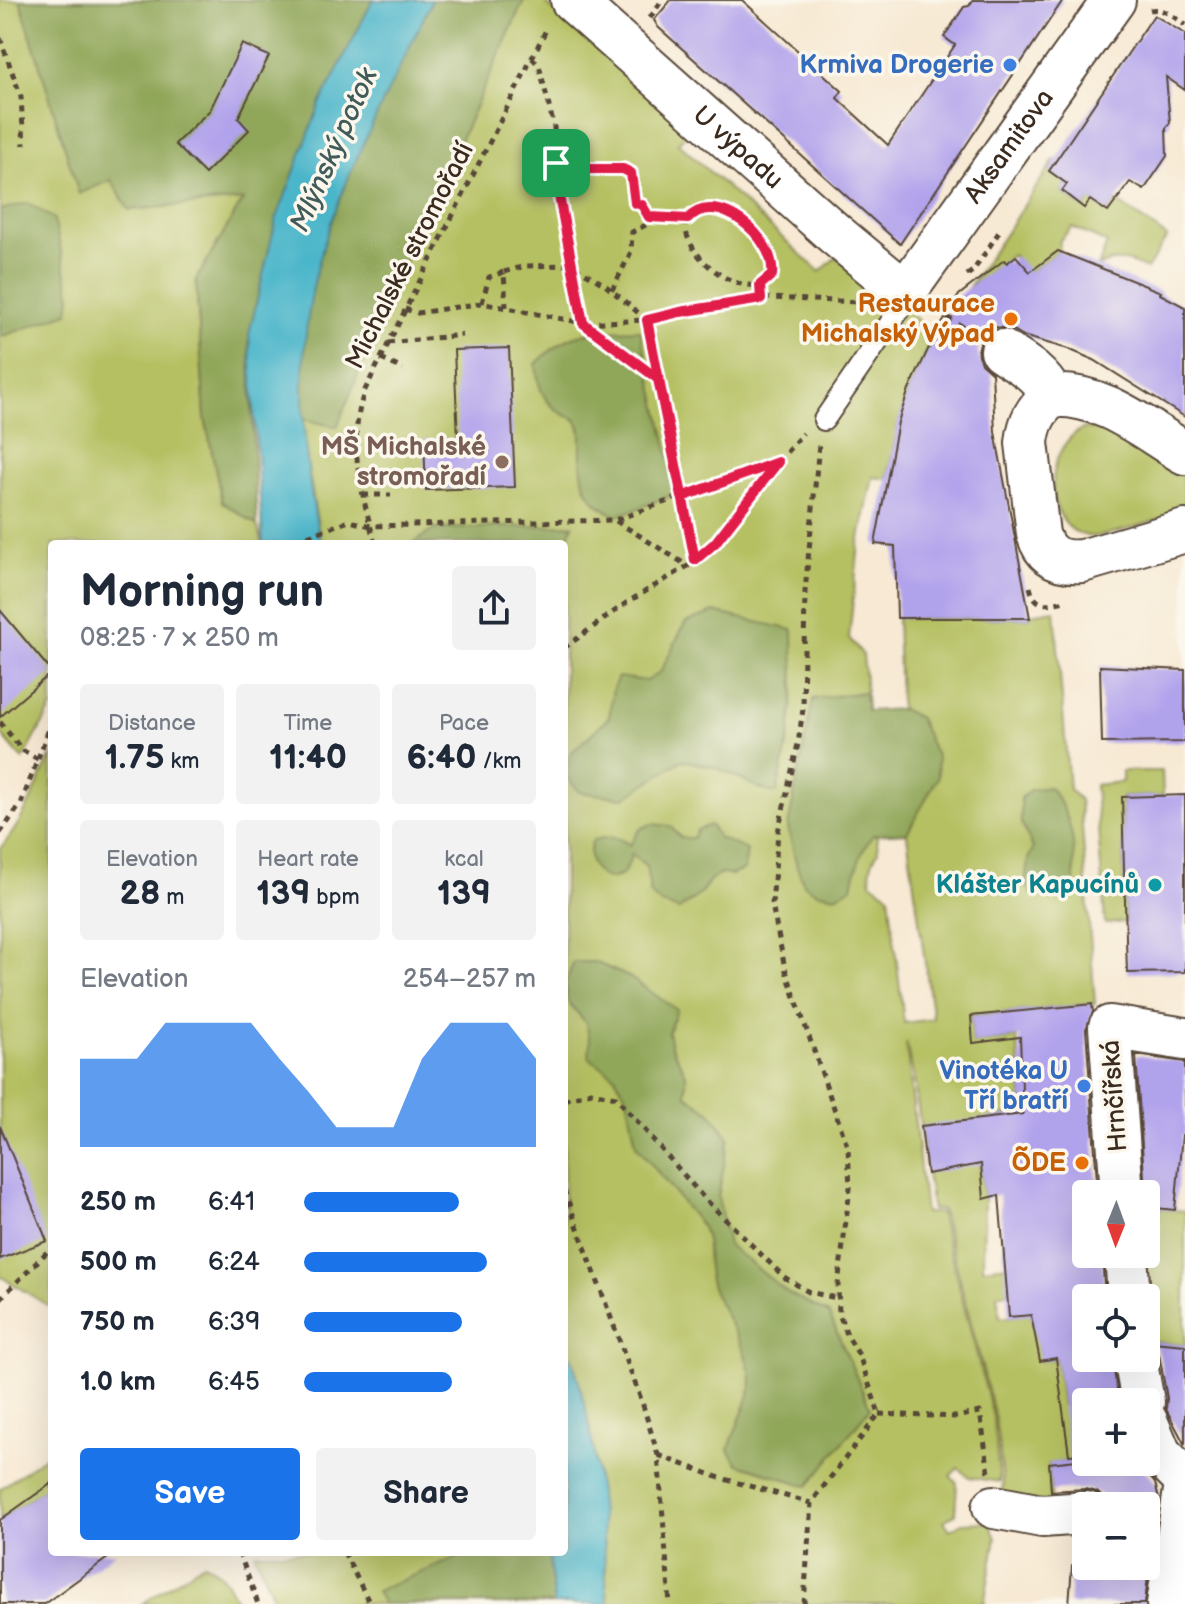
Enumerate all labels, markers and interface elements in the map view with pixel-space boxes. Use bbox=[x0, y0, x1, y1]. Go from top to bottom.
place label: Krmiva Drogerie bbox=[800, 50, 994, 81]
marker: Krmiva Drogerie bbox=[1001, 56, 1019, 74]
water label: Mlýnský potok bbox=[283, 62, 385, 237]
street label: Aksamitova bbox=[958, 83, 1060, 209]
street label: U výpadu bbox=[686, 99, 789, 196]
pin bbox=[522, 129, 590, 197]
street label: Michalské stromořadí bbox=[339, 137, 481, 374]
icon: arrive bbox=[534, 141, 578, 185]
place label: Restaurace Michalský Výpad bbox=[801, 289, 995, 350]
marker: Restaurace Michalský Výpad bbox=[1002, 310, 1020, 328]
place label: MŠ Michalské stromořadí bbox=[321, 429, 487, 493]
marker: MŠ Michalské stromořadí bbox=[493, 453, 511, 471]
text: Morning run bbox=[80, 566, 324, 619]
button: share bbox=[452, 566, 536, 650]
text: 08:25 · 7 × 250 m bbox=[80, 623, 279, 654]
text: Distance bbox=[108, 710, 196, 737]
text: Time bbox=[284, 710, 332, 737]
text: Pace bbox=[439, 710, 489, 737]
text: 1.75 bbox=[104, 737, 165, 778]
text: 11:40 bbox=[269, 737, 347, 778]
text: 6:40 bbox=[407, 737, 477, 778]
text: km bbox=[165, 748, 200, 775]
text: /km bbox=[477, 748, 521, 775]
text: Elevation bbox=[106, 846, 198, 873]
text: Heart rate bbox=[257, 846, 359, 873]
text: kcal bbox=[444, 846, 484, 873]
place label: Klášter Kapucínů bbox=[936, 870, 1139, 901]
text: 28 bbox=[120, 873, 160, 914]
text: 139 bbox=[256, 873, 310, 914]
text: 139 bbox=[437, 873, 491, 914]
marker: Klášter Kapucínů bbox=[1146, 876, 1164, 894]
text: m bbox=[160, 884, 184, 911]
text: bpm bbox=[310, 884, 360, 911]
text: Elevation bbox=[80, 964, 188, 995]
text: 254–257 m bbox=[403, 964, 536, 995]
street label: Hrnčířská bbox=[1096, 1039, 1134, 1153]
place label: Vinotéka U Tří bratří bbox=[939, 1056, 1069, 1117]
marker: Vinotéka U Tří bratří bbox=[1075, 1077, 1093, 1095]
place label: ÕDE bbox=[1012, 1146, 1066, 1179]
marker: ÕDE bbox=[1073, 1154, 1091, 1172]
north arrow bbox=[1072, 1180, 1160, 1268]
map controls bbox=[1072, 1180, 1160, 1580]
text: 250 m bbox=[80, 1187, 156, 1218]
text: 6:41 bbox=[208, 1187, 255, 1218]
text: 500 m bbox=[80, 1247, 157, 1278]
text: 6:24 bbox=[208, 1247, 260, 1278]
button: locate bbox=[1072, 1284, 1160, 1372]
text: 750 m bbox=[80, 1307, 155, 1338]
text: 6:39 bbox=[208, 1307, 260, 1338]
text: 1.0 km bbox=[80, 1367, 156, 1398]
text: 6:45 bbox=[208, 1367, 260, 1398]
button: + bbox=[1072, 1388, 1160, 1476]
button: Save bbox=[80, 1448, 300, 1540]
button: Share bbox=[316, 1448, 536, 1540]
button: − bbox=[1072, 1492, 1160, 1580]

